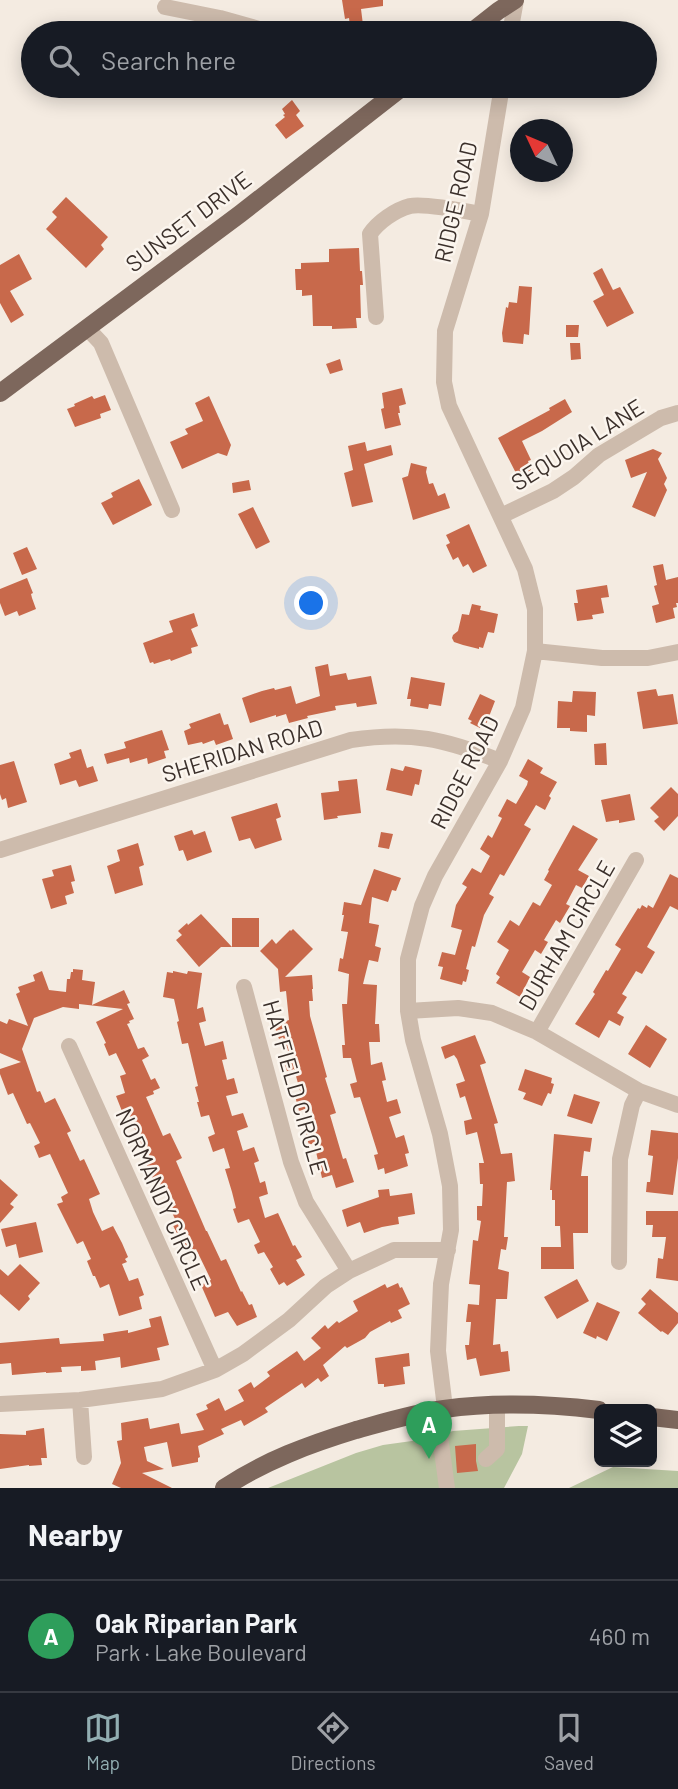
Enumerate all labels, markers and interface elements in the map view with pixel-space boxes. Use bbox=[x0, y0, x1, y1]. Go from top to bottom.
search box bbox=[21, 21, 657, 98]
icon: search bbox=[45, 41, 83, 79]
text: Search here bbox=[101, 44, 236, 75]
north arrow bbox=[510, 119, 573, 182]
street label: RIDGE ROAD bbox=[427, 139, 483, 265]
street label: SUNSET DRIVE bbox=[120, 165, 256, 277]
street label: SEQUOIA LANE bbox=[505, 392, 649, 496]
your location bbox=[294, 586, 328, 620]
street label: RIDGE ROAD bbox=[424, 711, 504, 833]
street label: SHERIDAN ROAD bbox=[158, 712, 326, 788]
street label: DURHAM CIRCLE bbox=[512, 855, 620, 1015]
street label: HATFIELD CIRCLE bbox=[258, 996, 334, 1178]
street label: NORMANDY CIRCLE bbox=[110, 1104, 216, 1294]
pin: A bbox=[406, 1401, 452, 1459]
map controls bbox=[594, 1404, 657, 1467]
button: layers bbox=[594, 1404, 657, 1467]
text: Nearby bbox=[28, 1516, 123, 1552]
text: Oak Riparian Park bbox=[95, 1607, 298, 1638]
text: A bbox=[43, 1622, 59, 1650]
text: 460 m bbox=[589, 1622, 650, 1650]
text: Park · Lake Boulevard bbox=[95, 1638, 307, 1666]
tab: Map bbox=[84, 1709, 122, 1774]
tab: Directions bbox=[291, 1709, 376, 1774]
tab: Saved bbox=[544, 1709, 594, 1774]

